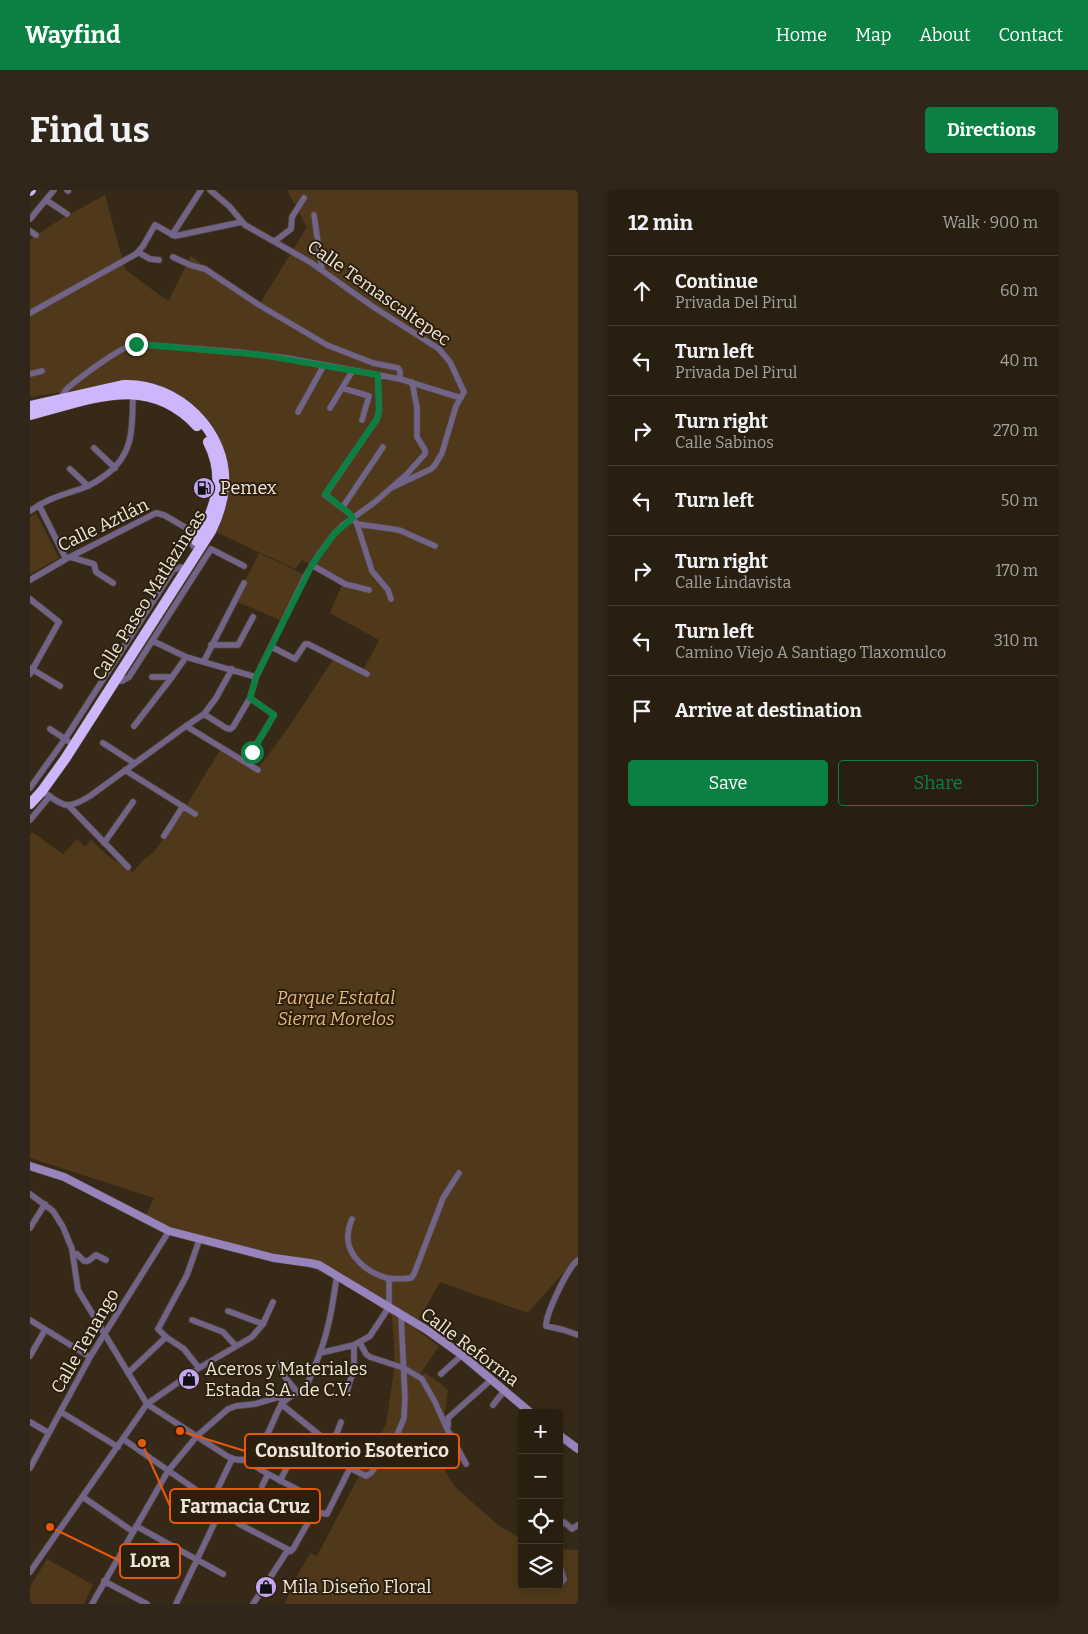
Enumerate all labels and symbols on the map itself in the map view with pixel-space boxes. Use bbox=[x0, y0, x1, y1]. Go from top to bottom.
street label: Calle Temascaltepec bbox=[303, 235, 455, 351]
route end bbox=[125, 333, 148, 356]
fuel station icon: Pemex bbox=[192, 476, 216, 500]
place label: Pemex bbox=[220, 477, 277, 499]
street label: Calle Aztlán bbox=[54, 493, 153, 556]
street label: Calle Paseo Matlazincas bbox=[87, 506, 211, 684]
route start bbox=[241, 741, 264, 764]
park label: Parque Estatal Sierra Morelos bbox=[277, 987, 395, 1030]
street label: Calle Tenango bbox=[46, 1285, 124, 1397]
street label: Calle Reforma bbox=[417, 1303, 524, 1391]
place label: Aceros y Materiales Estada S.A. de C.V. bbox=[205, 1358, 367, 1401]
shop icon: Aceros y Materiales Estada S.A. de C.V. bbox=[177, 1367, 201, 1391]
callout: Consultorio Esoterico bbox=[245, 1434, 459, 1468]
text: Consultorio Esoterico bbox=[255, 1439, 449, 1462]
callout: Farmacia Cruz bbox=[170, 1489, 320, 1523]
text: Farmacia Cruz bbox=[180, 1495, 310, 1518]
callout: Lora bbox=[120, 1544, 180, 1578]
text: Lora bbox=[130, 1549, 171, 1572]
shop icon: Mila Diseño Floral bbox=[254, 1575, 278, 1599]
place label: Mila Diseño Floral bbox=[282, 1576, 431, 1598]

